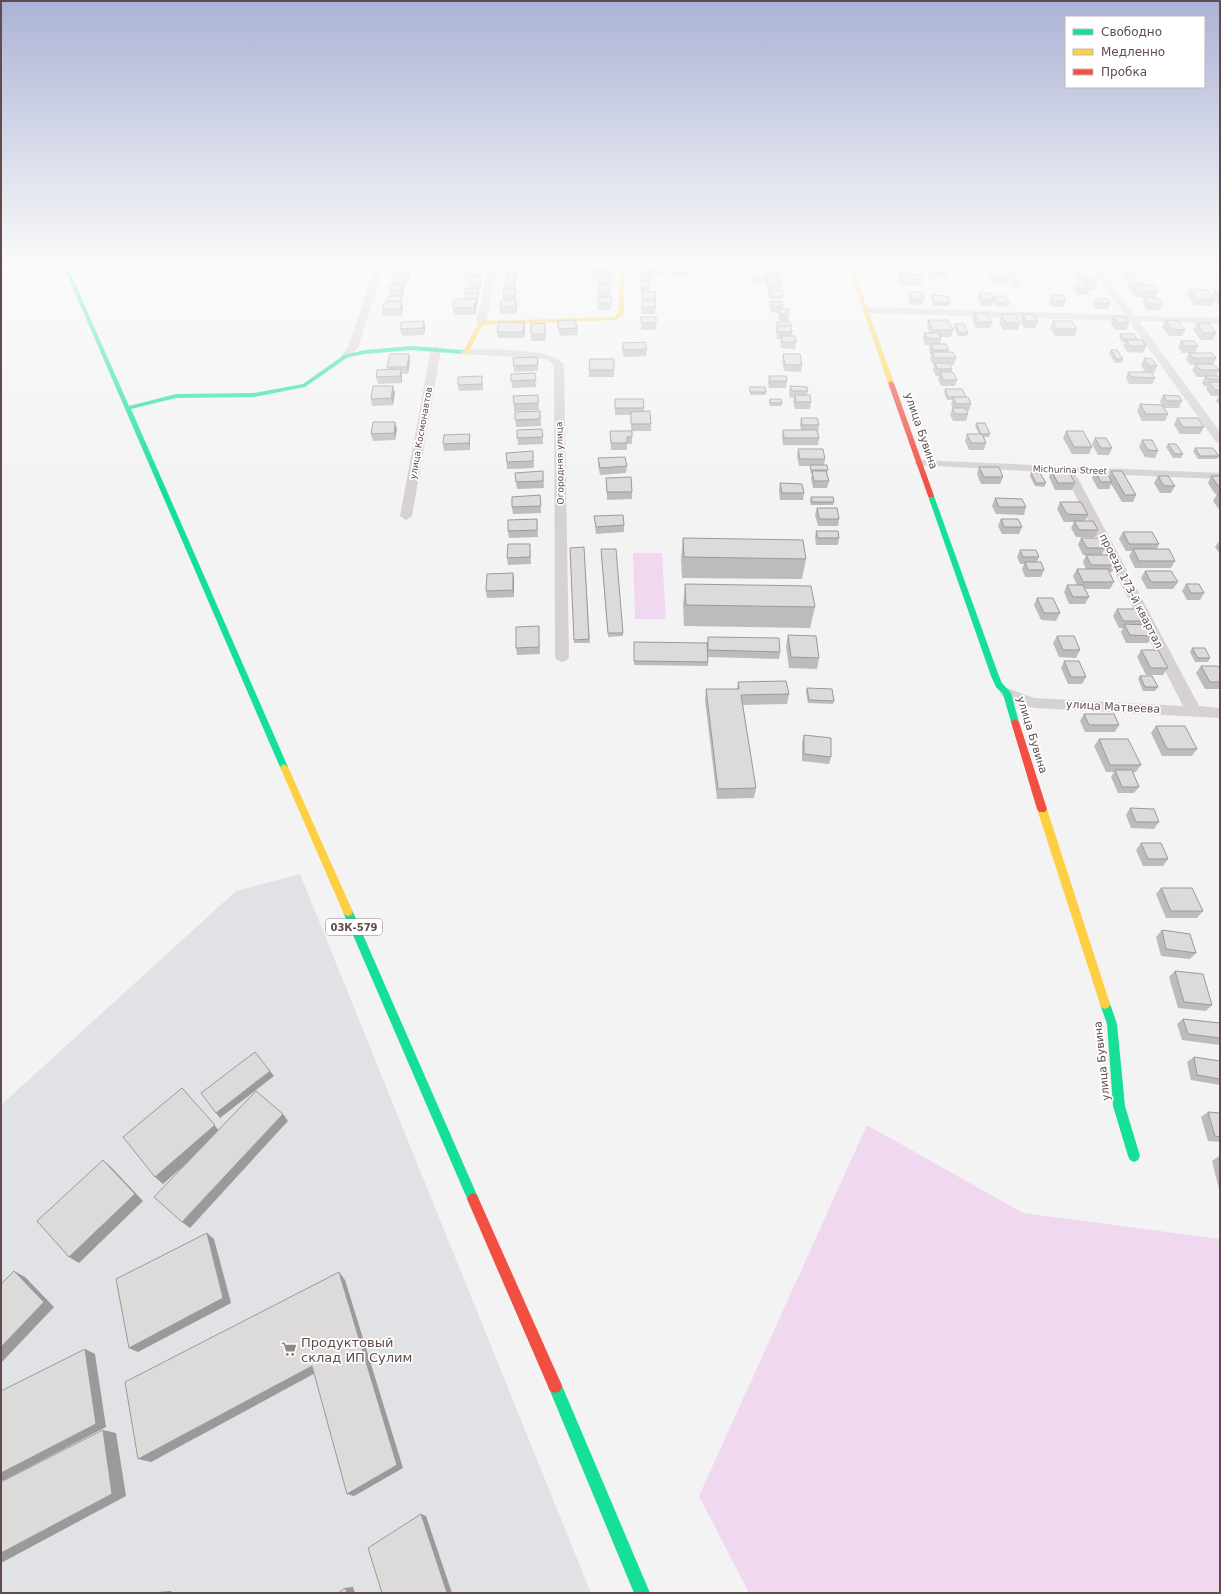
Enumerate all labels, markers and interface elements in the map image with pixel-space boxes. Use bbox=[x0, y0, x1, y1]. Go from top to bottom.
legend bbox=[1065, 16, 1205, 88]
text: Свободно bbox=[1101, 25, 1162, 39]
text: Медленно bbox=[1101, 45, 1165, 59]
text: Пробка bbox=[1101, 65, 1147, 79]
street label: улица Космонавтов bbox=[408, 386, 434, 480]
street label: улица Бувина bbox=[902, 391, 940, 471]
street label: Огородняя улица bbox=[554, 421, 566, 505]
street label: Michurina Street bbox=[1033, 464, 1108, 476]
street label: проезд 173-й квартал bbox=[1096, 531, 1166, 651]
street label: улица Бувина bbox=[1014, 695, 1050, 775]
street label: улица Матвеева bbox=[1066, 698, 1160, 716]
road number: 03К-579 bbox=[326, 919, 382, 935]
street label: улица Бувина bbox=[1091, 1021, 1113, 1101]
place label: Продуктовый склад ИП Сулим bbox=[301, 1335, 412, 1365]
supermarket icon: Продуктовый склад ИП Сулим bbox=[280, 1340, 298, 1358]

